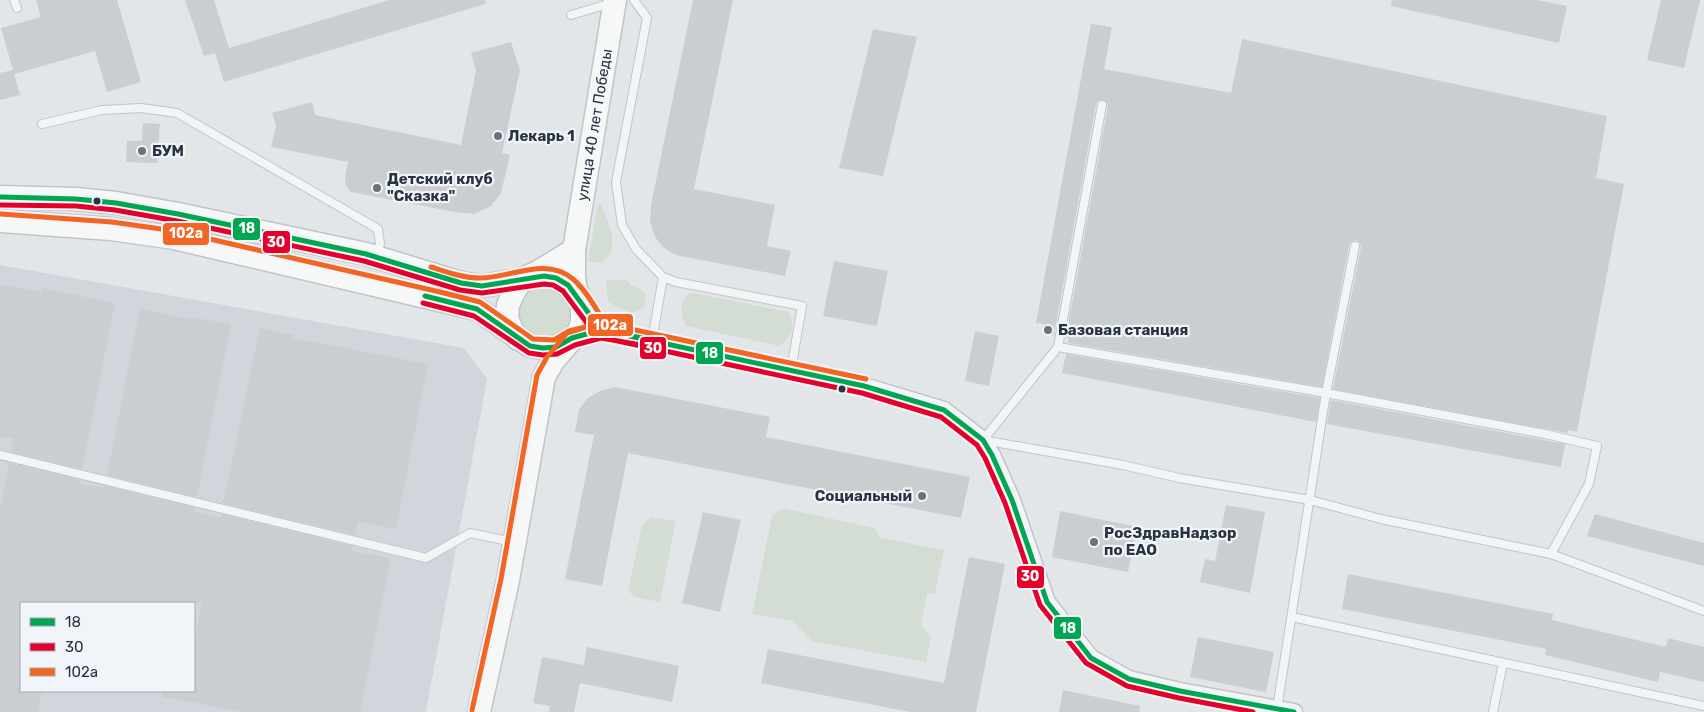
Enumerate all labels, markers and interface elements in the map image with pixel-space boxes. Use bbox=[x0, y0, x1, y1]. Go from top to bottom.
street label: улица 40 лет Победы bbox=[573, 47, 616, 202]
place label: Лекарь 1 bbox=[508, 127, 575, 145]
marker: Лекарь 1 bbox=[492, 130, 504, 142]
place label: БУМ bbox=[152, 142, 184, 160]
marker: БУМ bbox=[136, 145, 148, 157]
place label: Детский клуб "Сказка" bbox=[387, 170, 493, 205]
marker: Детский клуб "Сказка" bbox=[371, 182, 383, 194]
unlabelled marker bbox=[92, 196, 102, 206]
line badge: 18 bbox=[232, 217, 261, 241]
text: 18 bbox=[239, 220, 255, 237]
line badge: 102а bbox=[162, 222, 210, 246]
text: 102а bbox=[169, 225, 203, 242]
line badge: 30 bbox=[262, 230, 291, 254]
text: 30 bbox=[267, 234, 285, 251]
line badge: 102а bbox=[587, 313, 634, 337]
text: 102а bbox=[593, 317, 627, 334]
place label: Базовая станция bbox=[1058, 321, 1188, 339]
marker: Базовая станция bbox=[1042, 324, 1054, 336]
line badge: 30 bbox=[639, 336, 667, 360]
text: 30 bbox=[644, 340, 662, 357]
line badge: 18 bbox=[695, 341, 724, 365]
text: 18 bbox=[702, 345, 718, 362]
unlabelled marker bbox=[837, 384, 847, 394]
place label: Социальный bbox=[815, 487, 912, 505]
marker: Социальный bbox=[916, 490, 928, 502]
place label: РосЗдравНадзор по ЕАО bbox=[1104, 524, 1236, 559]
marker: РосЗдравНадзор по ЕАО bbox=[1088, 536, 1100, 548]
line badge: 30 bbox=[1016, 565, 1045, 589]
text: 30 bbox=[1021, 568, 1039, 585]
legend bbox=[20, 602, 195, 692]
text: 18 bbox=[65, 613, 81, 631]
line badge: 18 bbox=[1053, 616, 1082, 640]
text: 18 bbox=[1060, 620, 1076, 637]
text: 30 bbox=[65, 638, 84, 656]
text: 102а bbox=[65, 663, 98, 681]

